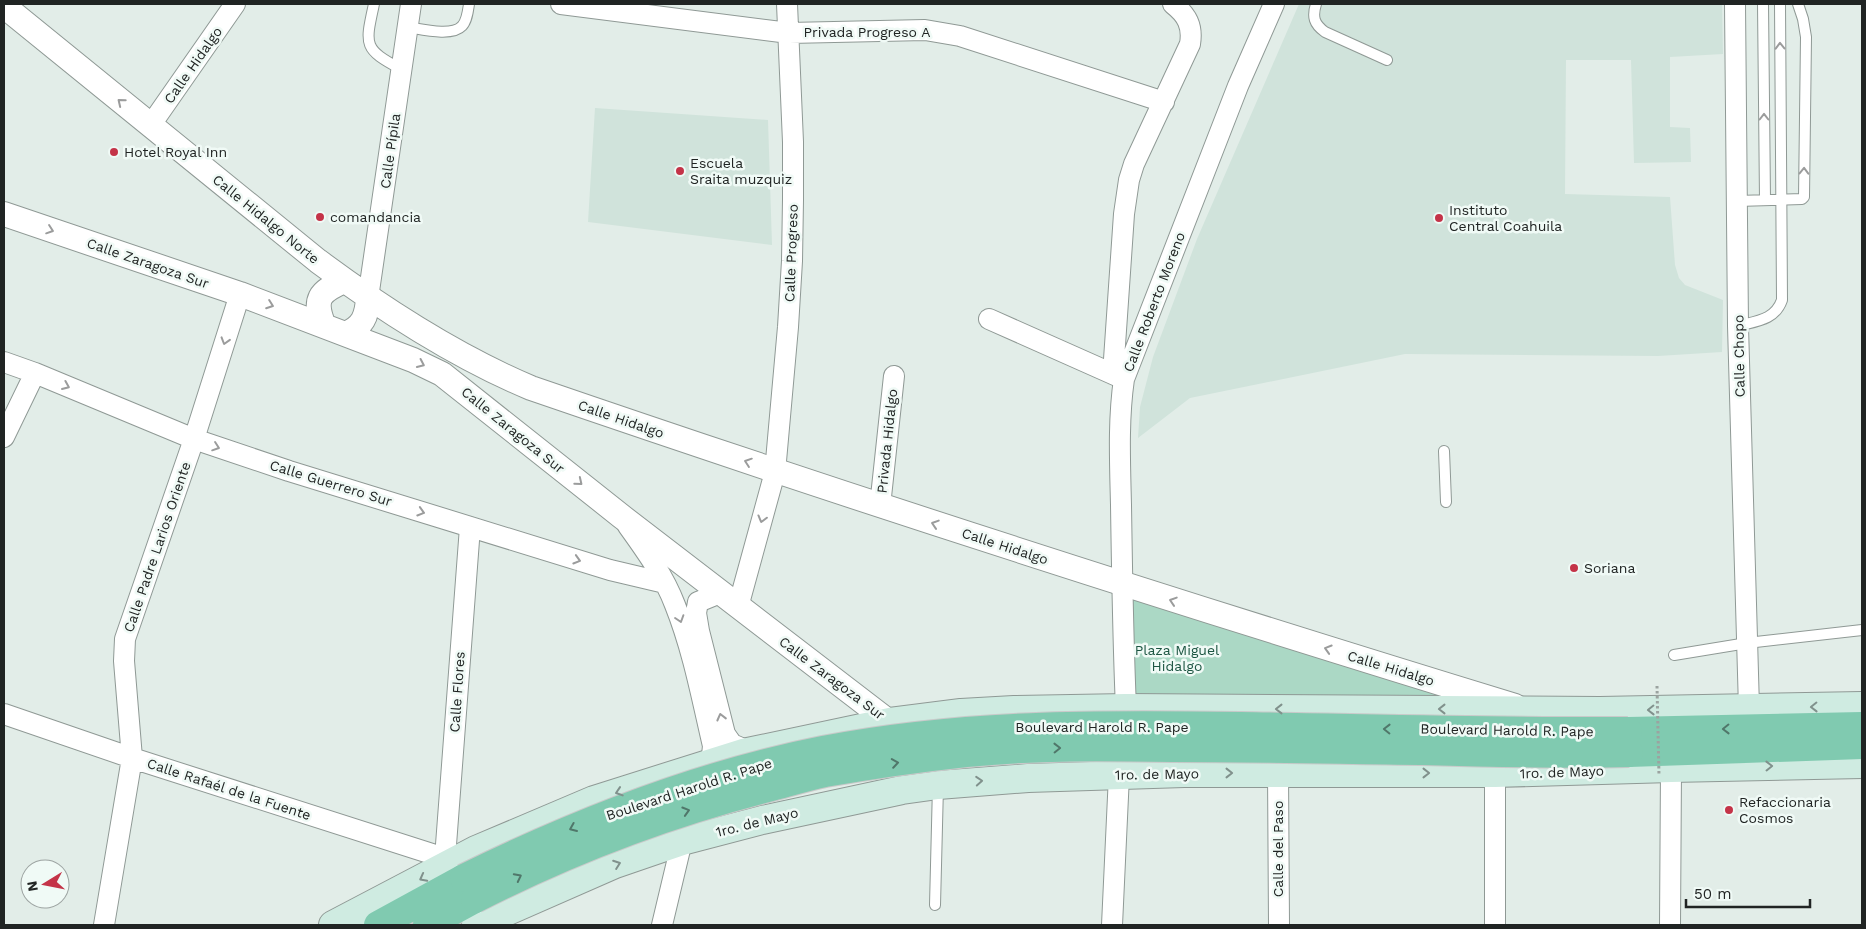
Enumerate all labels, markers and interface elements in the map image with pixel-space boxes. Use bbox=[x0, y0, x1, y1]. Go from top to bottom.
street label: Calle Hidalgo bbox=[161, 24, 225, 106]
street label: Privada Progreso A bbox=[804, 24, 930, 40]
one-way arrow bbox=[1775, 42, 1785, 50]
one-way arrow bbox=[118, 99, 127, 108]
street label: Calle Pípila bbox=[377, 112, 403, 190]
one-way arrow bbox=[1759, 112, 1769, 120]
place label: Hotel Royal Inn bbox=[124, 144, 227, 160]
marker: Hotel Royal Inn bbox=[108, 146, 120, 158]
place label: Escuela Sraita muzquiz bbox=[690, 155, 792, 187]
marker: Escuela Sraita muzquiz bbox=[674, 165, 686, 177]
one-way arrow bbox=[1799, 167, 1809, 175]
street label: Calle Hidalgo Norte bbox=[210, 171, 322, 267]
place label: Instituto Central Coahuila bbox=[1449, 202, 1562, 234]
street label: Calle Progreso bbox=[781, 204, 801, 302]
place label: comandancia bbox=[330, 209, 421, 225]
marker: comandancia bbox=[314, 211, 326, 223]
marker: Instituto Central Coahuila bbox=[1433, 212, 1445, 224]
one-way arrow bbox=[45, 224, 54, 234]
street label: Calle Roberto Moreno bbox=[1120, 230, 1188, 374]
street label: Calle Zaragoza Sur bbox=[85, 235, 211, 291]
one-way arrow bbox=[265, 300, 273, 310]
street label: Calle Chopo bbox=[1730, 314, 1748, 398]
one-way arrow bbox=[221, 336, 231, 345]
one-way arrow bbox=[416, 357, 425, 368]
one-way arrow bbox=[61, 379, 70, 390]
street label: Calle Zaragoza Sur bbox=[458, 384, 568, 477]
street label: Privada Hidalgo bbox=[874, 388, 900, 494]
street label: Calle Hidalgo bbox=[576, 397, 666, 441]
one-way arrow bbox=[212, 441, 220, 451]
street label: Calle Guerrero Sur bbox=[268, 457, 394, 509]
one-way arrow bbox=[744, 458, 752, 468]
street label: Calle Padre Larios Oriente bbox=[120, 460, 194, 634]
one-way arrow bbox=[573, 477, 582, 486]
one-way arrow bbox=[417, 506, 425, 516]
one-way arrow bbox=[757, 514, 768, 523]
one-way arrow bbox=[932, 519, 940, 529]
street label: Calle Hidalgo bbox=[960, 525, 1050, 567]
one-way arrow bbox=[572, 554, 580, 564]
place label: Soriana bbox=[1584, 560, 1635, 576]
marker: Soriana bbox=[1568, 562, 1580, 574]
one-way arrow bbox=[1170, 596, 1178, 606]
one-way arrow bbox=[674, 614, 684, 622]
street label: Calle Zaragoza Sur bbox=[776, 633, 888, 723]
park label: Plaza Miguel Hidalgo bbox=[1135, 642, 1220, 674]
one-way arrow bbox=[1325, 644, 1333, 654]
street label: Calle Hidalgo bbox=[1346, 647, 1436, 689]
street label: Calle Flores bbox=[446, 651, 468, 733]
one-way arrow bbox=[1809, 702, 1817, 712]
one-way arrow bbox=[1275, 704, 1283, 714]
one-way arrow bbox=[1438, 704, 1446, 714]
one-way arrow bbox=[1647, 704, 1655, 715]
one-way arrow bbox=[716, 713, 727, 722]
street label: Boulevard Harold R. Pape bbox=[1015, 719, 1189, 735]
street label: Boulevard Harold R. Pape bbox=[1420, 720, 1594, 740]
one-way arrow bbox=[1722, 723, 1730, 734]
one-way arrow bbox=[1383, 724, 1390, 734]
one-way arrow bbox=[1053, 743, 1061, 753]
street label: Calle Rafaél de la Fuente bbox=[145, 755, 313, 823]
street label: Boulevard Harold R. Pape bbox=[604, 755, 774, 823]
one-way arrow bbox=[891, 758, 899, 768]
one-way arrow bbox=[1766, 761, 1773, 771]
street label: 1ro. de Mayo bbox=[1520, 763, 1604, 781]
street label: 1ro. de Mayo bbox=[1115, 765, 1199, 783]
one-way arrow bbox=[1225, 768, 1233, 778]
one-way arrow bbox=[1422, 768, 1430, 778]
one-way arrow bbox=[975, 776, 983, 787]
one-way arrow bbox=[616, 786, 624, 796]
place label: Refaccionaria Cosmos bbox=[1739, 794, 1831, 826]
street label: Calle del Paso bbox=[1270, 801, 1286, 897]
street label: 1ro. de Mayo bbox=[714, 804, 800, 840]
marker: Refaccionaria Cosmos bbox=[1723, 804, 1735, 816]
one-way arrow bbox=[681, 807, 690, 817]
one-way arrow bbox=[569, 822, 578, 833]
north arrow bbox=[20, 859, 70, 909]
one-way arrow bbox=[612, 860, 620, 870]
one-way arrow bbox=[419, 871, 428, 881]
one-way arrow bbox=[513, 873, 522, 883]
scale bar bbox=[1686, 876, 1810, 908]
text: N bbox=[23, 880, 41, 893]
text: 50 m bbox=[1694, 885, 1731, 903]

